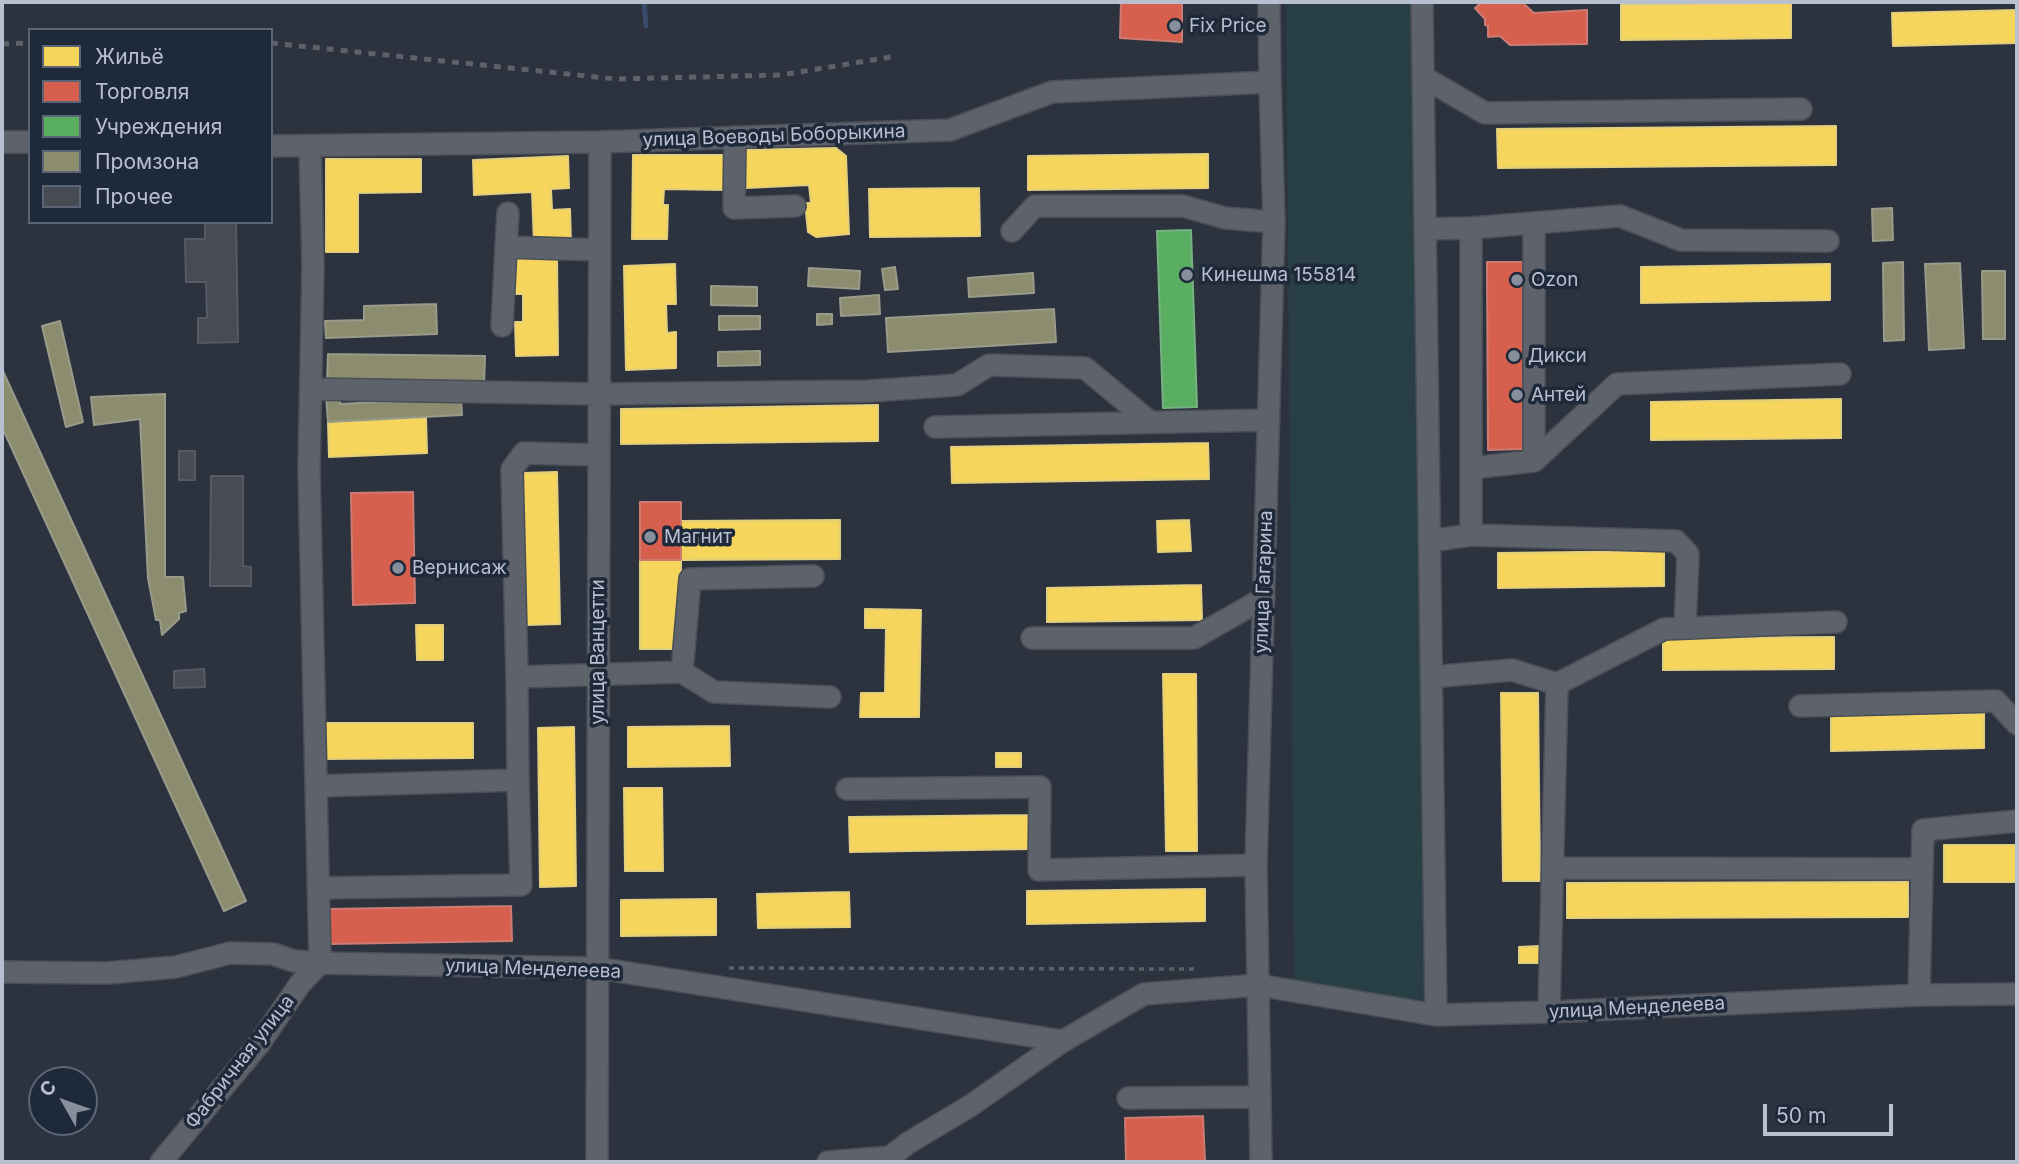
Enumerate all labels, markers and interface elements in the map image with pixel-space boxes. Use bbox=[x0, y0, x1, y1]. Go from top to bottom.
place label: Fix Price bbox=[1189, 15, 1267, 37]
marker: Fix Price bbox=[1167, 18, 1183, 34]
legend bbox=[28, 28, 273, 224]
text: Жильё bbox=[95, 44, 164, 69]
text: Торговля bbox=[95, 79, 189, 104]
text: Учреждения bbox=[95, 114, 222, 139]
street label: улица Воеводы Боборыкина bbox=[642, 120, 906, 152]
text: Промзона bbox=[95, 149, 199, 174]
text: Прочее bbox=[95, 184, 173, 209]
place label: Кинешма 155814 bbox=[1201, 264, 1356, 286]
marker: Кинешма 155814 bbox=[1179, 267, 1195, 283]
place label: Ozon bbox=[1531, 269, 1578, 291]
marker: Ozon bbox=[1509, 272, 1525, 288]
place label: Дикси bbox=[1528, 345, 1587, 367]
marker: Дикси bbox=[1506, 348, 1522, 364]
place label: Антей bbox=[1531, 384, 1586, 406]
marker: Антей bbox=[1509, 387, 1525, 403]
street label: улица Гагарина bbox=[1250, 510, 1278, 654]
place label: Магнит bbox=[664, 526, 732, 548]
marker: Магнит bbox=[642, 529, 658, 545]
place label: Вернисаж bbox=[412, 557, 507, 579]
marker: Вернисаж bbox=[390, 560, 406, 576]
street label: улица Ванцетти bbox=[587, 579, 609, 725]
street label: улица Менделеева bbox=[445, 955, 621, 983]
street label: Фабричная улица bbox=[181, 991, 299, 1133]
street label: улица Менделеева bbox=[1548, 992, 1726, 1024]
north arrow bbox=[28, 1066, 98, 1136]
text: С bbox=[35, 1076, 61, 1101]
scale bar bbox=[1767, 1090, 1896, 1134]
text: 50 m bbox=[1776, 1103, 1826, 1128]

